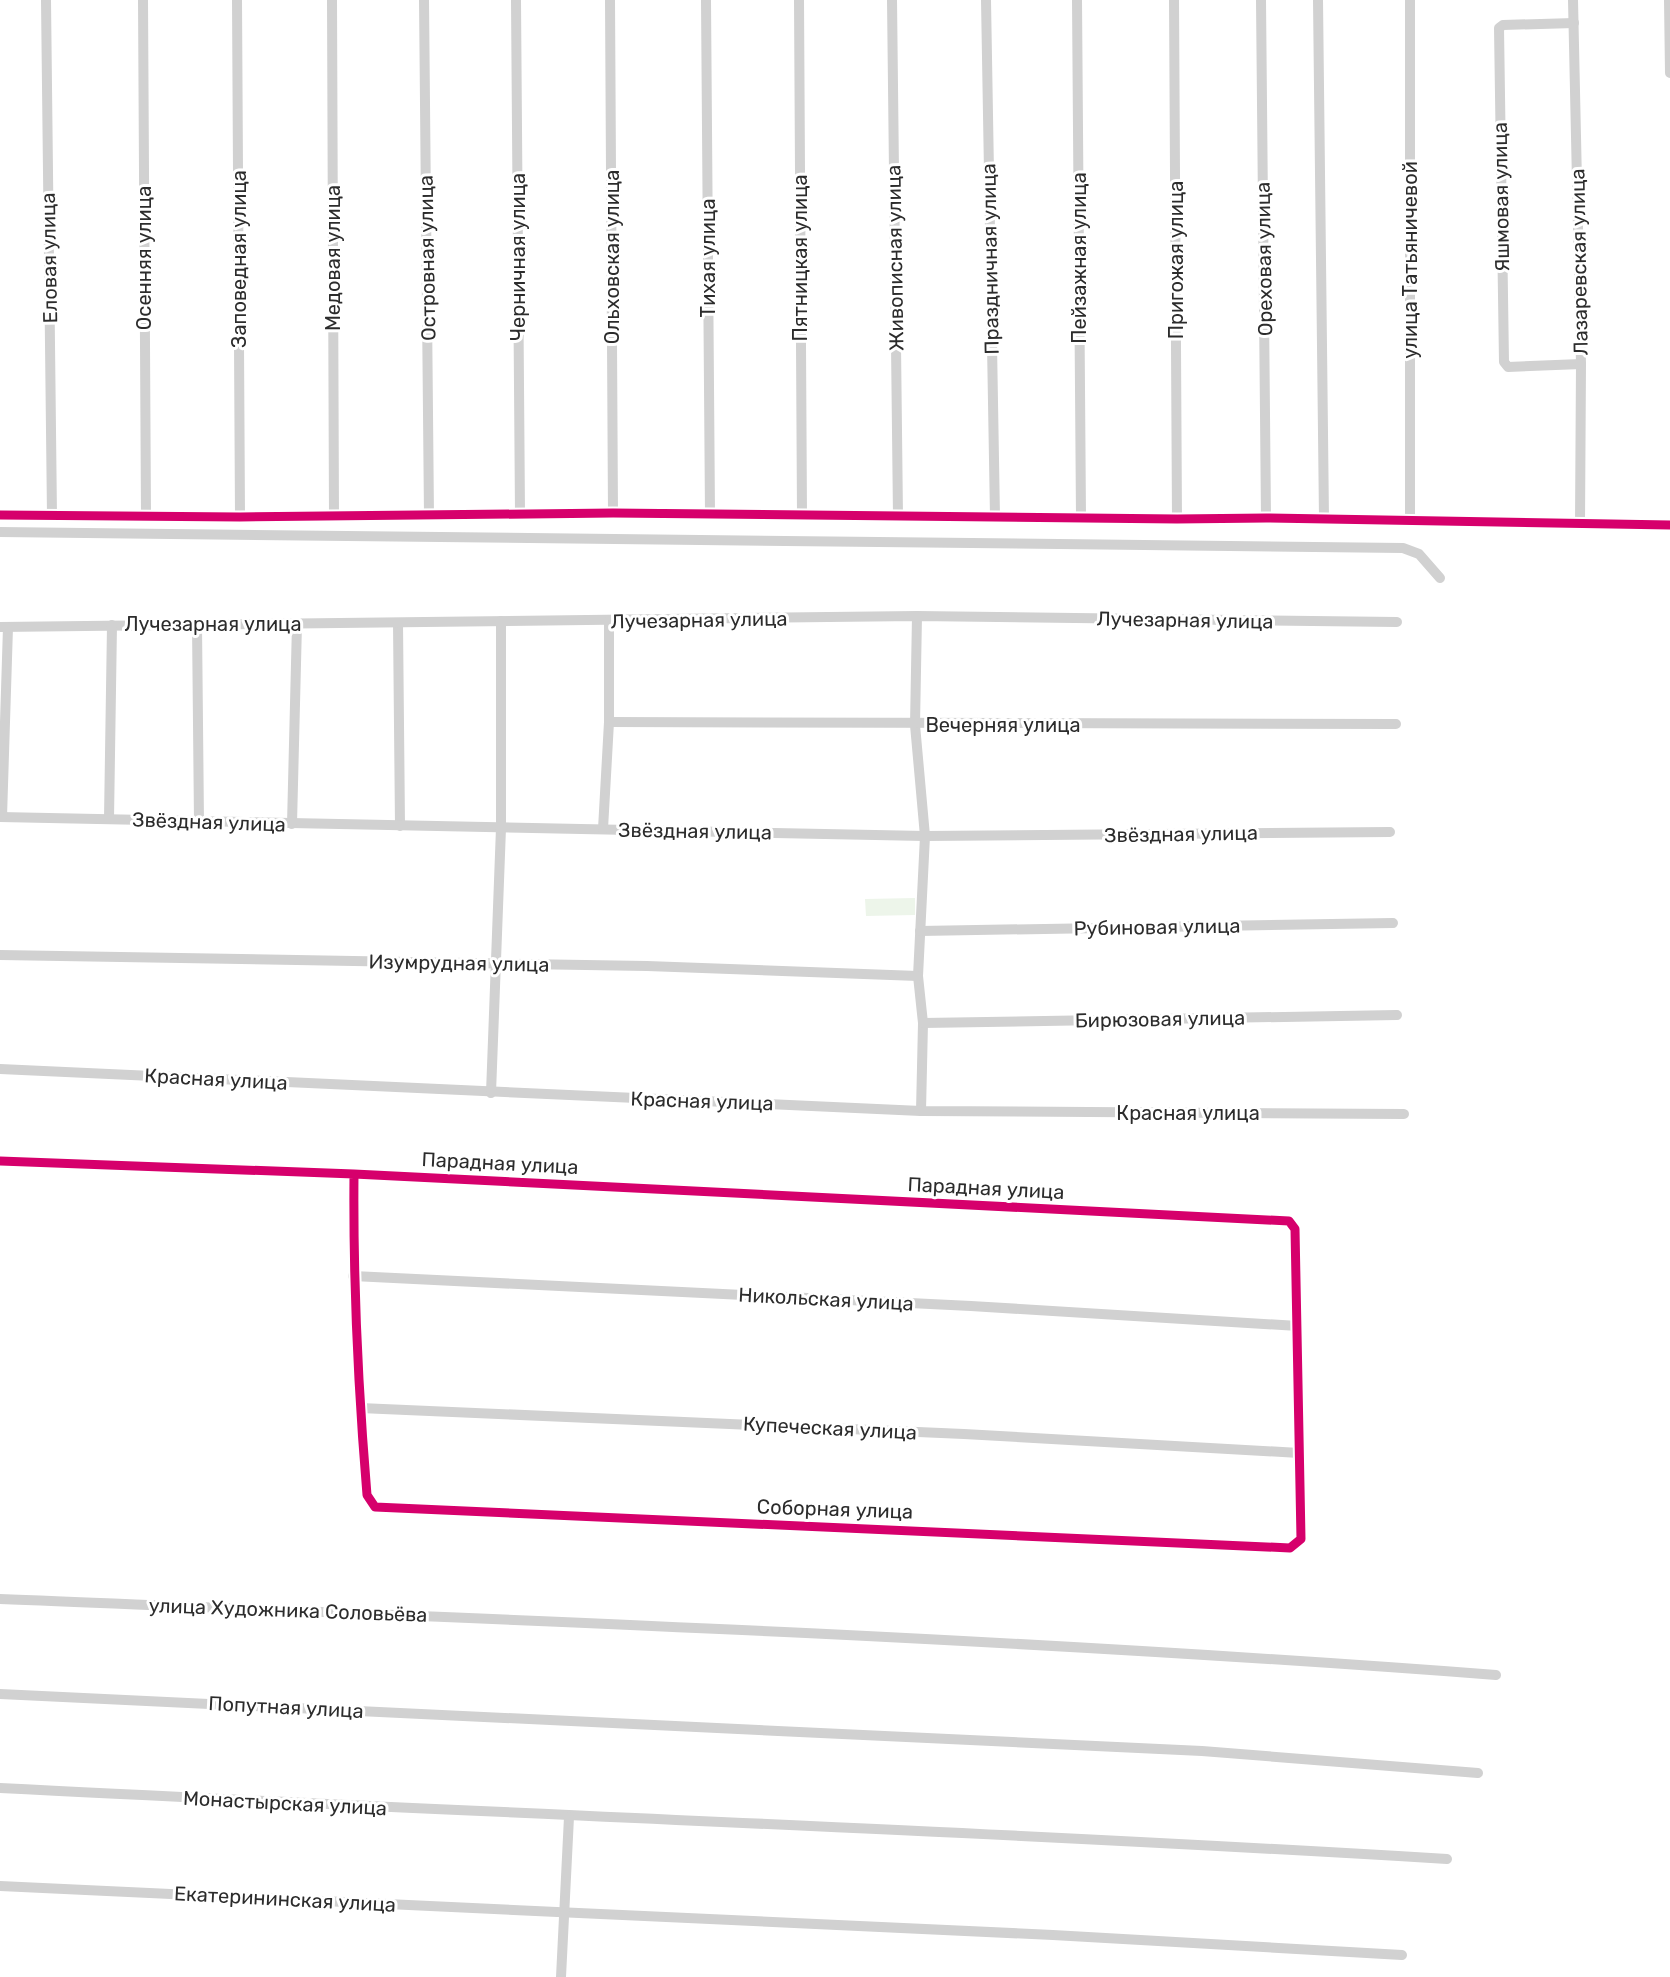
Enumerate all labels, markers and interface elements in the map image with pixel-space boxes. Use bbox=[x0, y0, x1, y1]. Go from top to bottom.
street label: Яшмовая улица bbox=[1488, 122, 1514, 272]
street label: улица Татьяничевой bbox=[1398, 161, 1422, 359]
street label: Праздничная улица bbox=[976, 163, 1004, 355]
street label: Живописная улица bbox=[881, 165, 909, 351]
street label: Лазаревская улица bbox=[1565, 168, 1593, 356]
street label: Заповедная улица bbox=[227, 170, 251, 348]
street label: Ольховская улица bbox=[600, 170, 624, 344]
street label: Пейзажная улица bbox=[1067, 172, 1091, 344]
street label: Черничная улица bbox=[506, 173, 530, 341]
street label: Пятницкая улица bbox=[788, 174, 812, 342]
street label: Островная улица bbox=[414, 175, 440, 341]
street label: Пригожая улица bbox=[1164, 181, 1188, 339]
street label: Ореховая улица bbox=[1251, 182, 1277, 336]
street label: Медовая улица bbox=[321, 185, 345, 331]
street label: Осенняя улица bbox=[132, 186, 156, 330]
street label: Еловая улица bbox=[36, 192, 62, 324]
street label: Тихая улица bbox=[696, 199, 720, 317]
street label: Лучезарная улица bbox=[610, 606, 788, 634]
street label: Лучезарная улица bbox=[1096, 606, 1274, 634]
street label: Лучезарная улица bbox=[124, 612, 302, 636]
street label: Вечерняя улица bbox=[925, 713, 1081, 737]
street label: Звёздная улица bbox=[132, 807, 286, 837]
street label: Звёздная улица bbox=[618, 818, 772, 844]
street label: Звёздная улица bbox=[1104, 821, 1258, 847]
street label: Рубиновая улица bbox=[1073, 914, 1241, 940]
street label: Изумрудная улица bbox=[368, 949, 550, 977]
street label: Бирюзовая улица bbox=[1075, 1006, 1245, 1032]
street label: Красная улица bbox=[144, 1063, 288, 1095]
street label: Красная улица bbox=[630, 1087, 774, 1115]
street label: Красная улица bbox=[1116, 1101, 1260, 1125]
street label: Парадная улица bbox=[421, 1147, 579, 1179]
street label: Парадная улица bbox=[907, 1172, 1065, 1204]
street label: Никольская улица bbox=[738, 1282, 914, 1316]
street label: Купеческая улица bbox=[742, 1411, 918, 1445]
street label: Соборная улица bbox=[756, 1494, 914, 1524]
street label: улица Художника Соловьёва bbox=[148, 1593, 428, 1627]
street label: Попутная улица bbox=[208, 1691, 364, 1723]
street label: Монастырская улица bbox=[182, 1786, 388, 1820]
street label: Екатерининская улица bbox=[173, 1881, 397, 1917]

